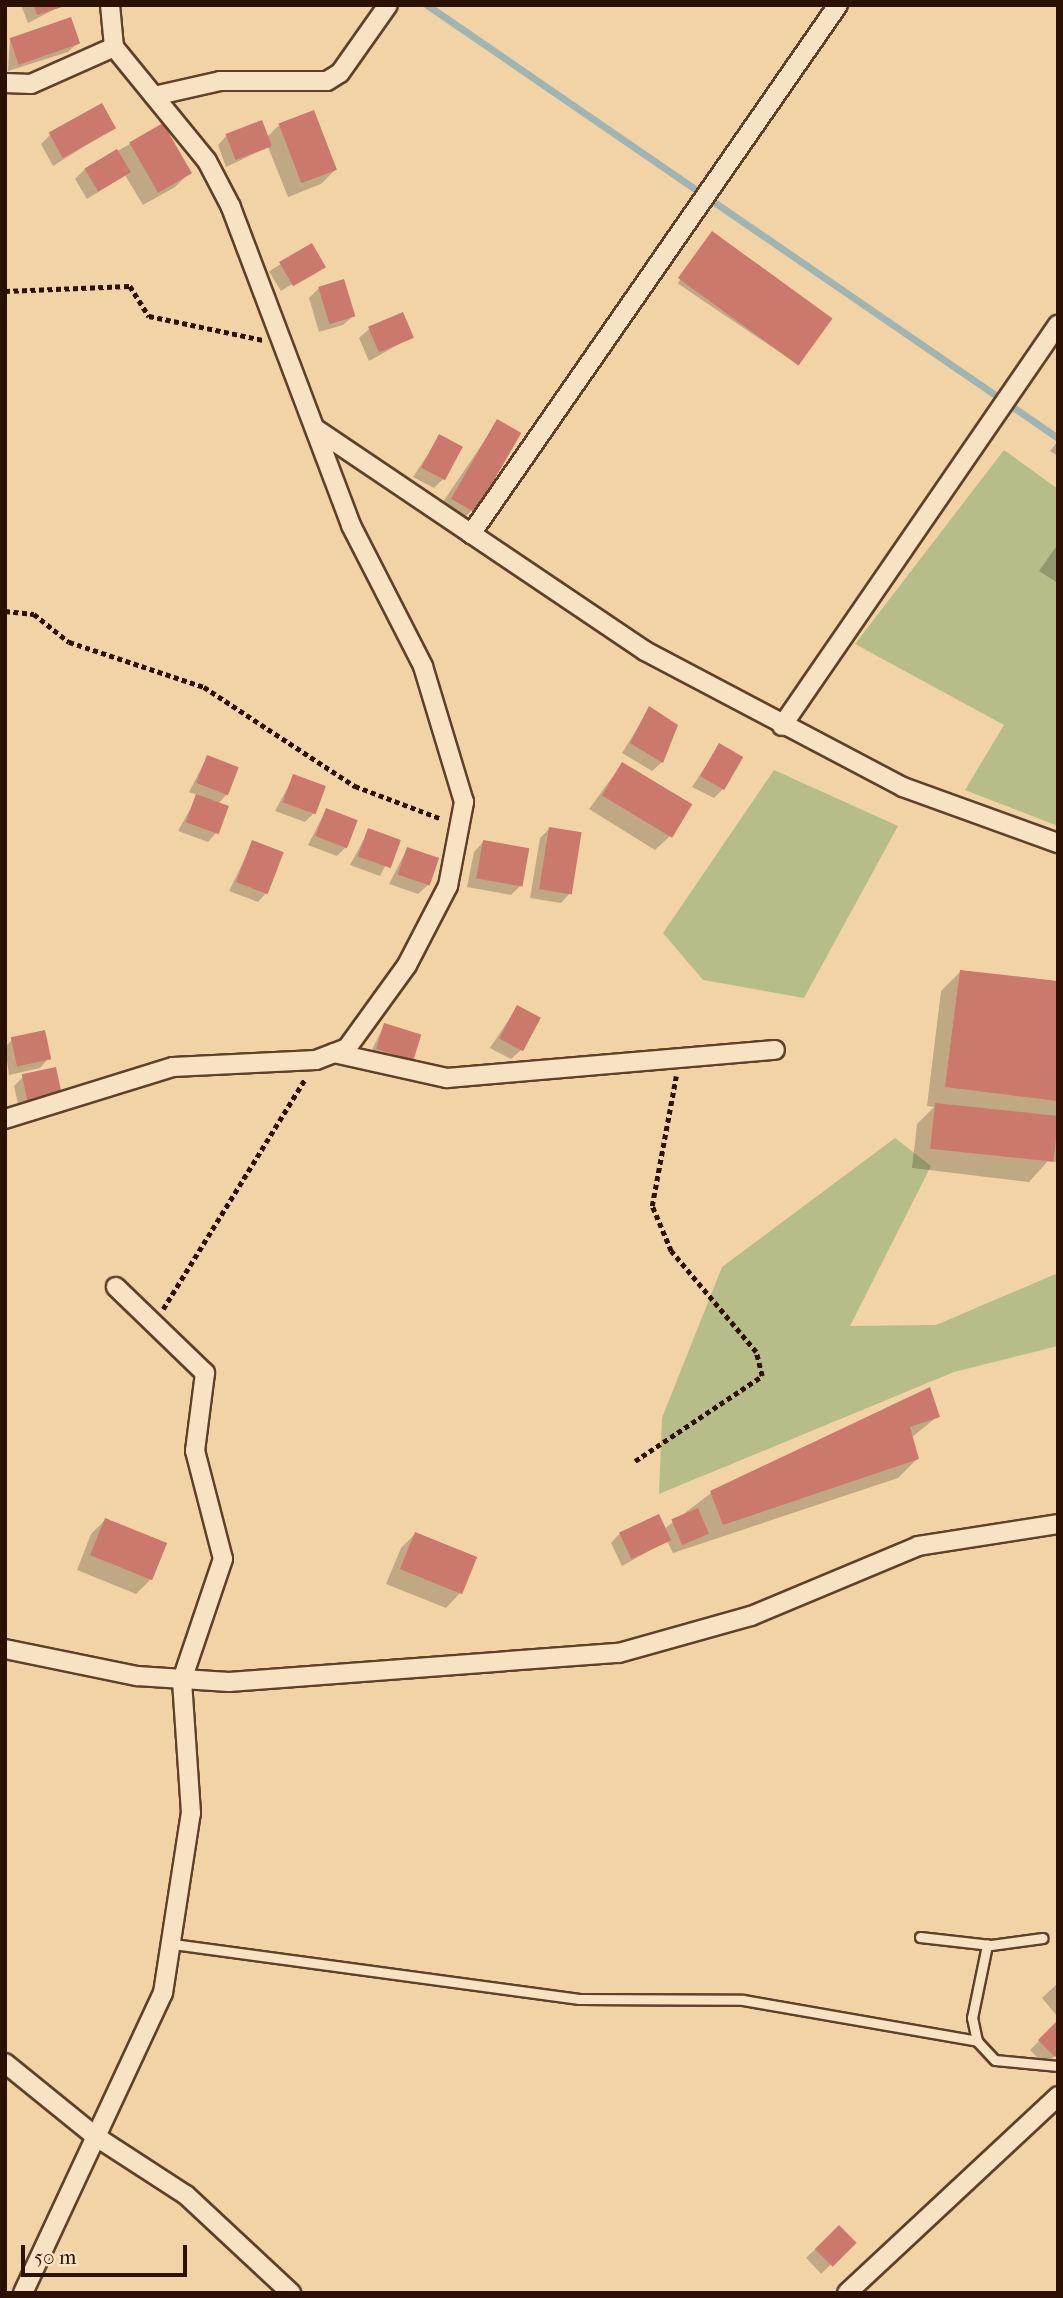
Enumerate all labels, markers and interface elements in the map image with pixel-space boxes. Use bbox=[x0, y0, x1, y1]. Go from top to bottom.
scale bar bbox=[24, 2232, 191, 2276]
text: 50 m bbox=[34, 2245, 77, 2269]

